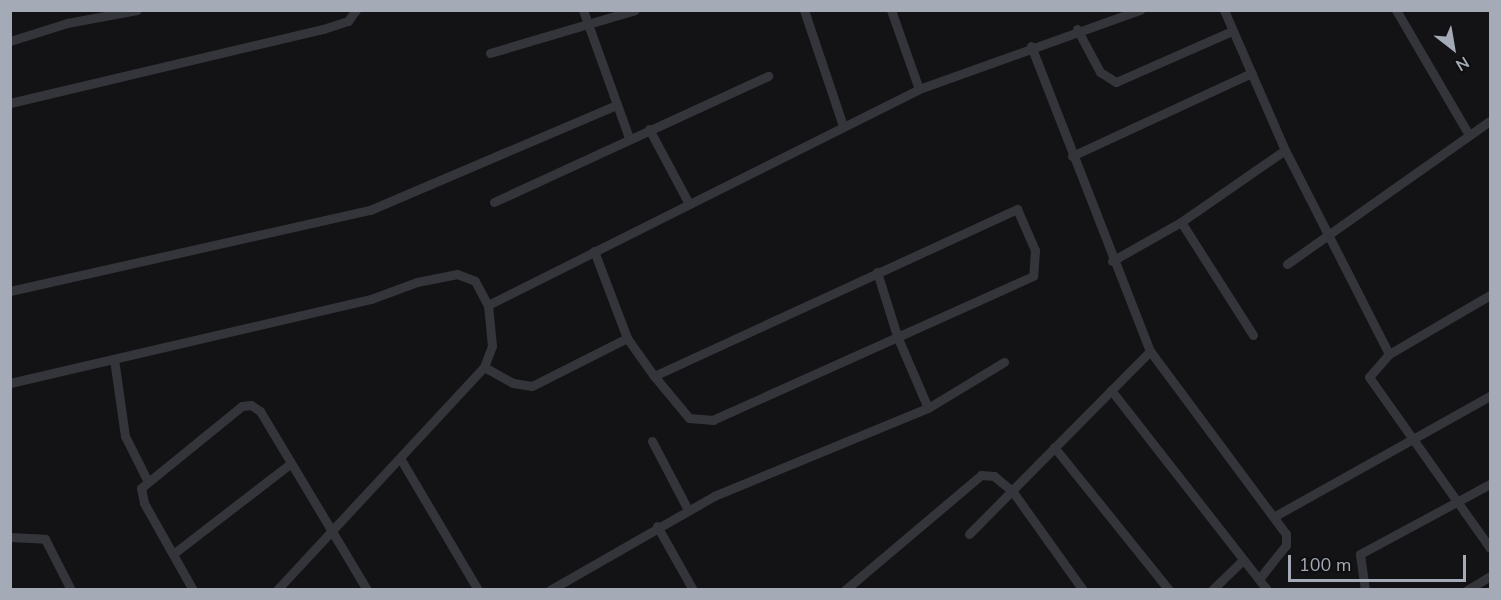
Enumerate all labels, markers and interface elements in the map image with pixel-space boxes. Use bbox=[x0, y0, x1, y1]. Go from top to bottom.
north arrow bbox=[1423, 18, 1483, 78]
text: N bbox=[1451, 51, 1473, 76]
scale bar bbox=[1291, 543, 1470, 581]
text: 100 m bbox=[1299, 553, 1351, 577]

